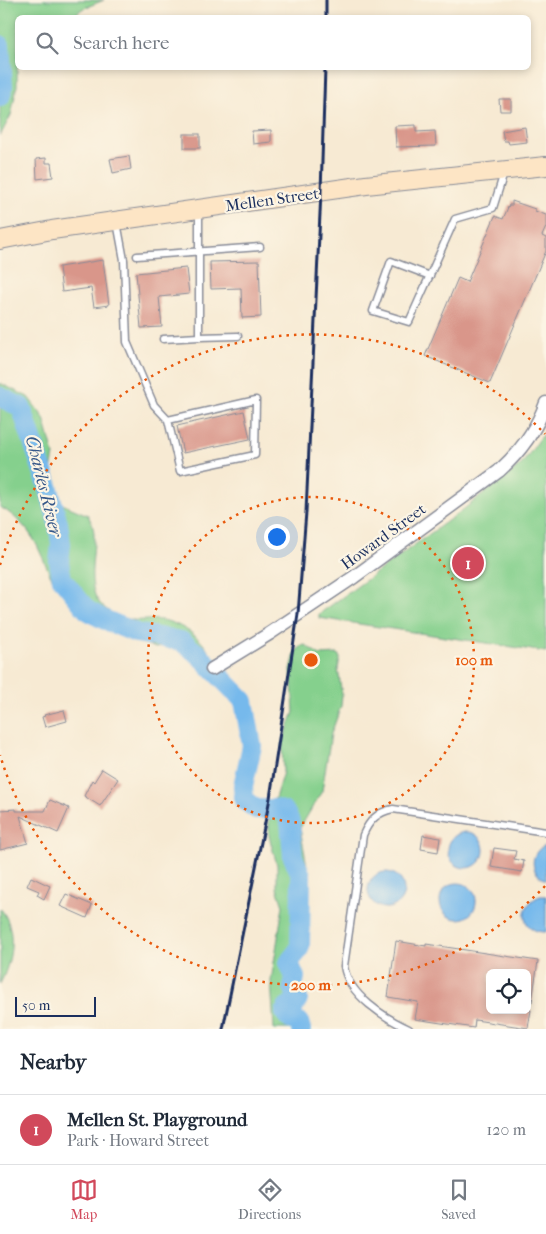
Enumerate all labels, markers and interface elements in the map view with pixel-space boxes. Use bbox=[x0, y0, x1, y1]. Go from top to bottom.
search box bbox=[15, 15, 531, 70]
icon: search bbox=[33, 29, 61, 57]
text: Search here bbox=[73, 32, 169, 54]
street label: Mellen Street bbox=[224, 184, 320, 215]
water label: Charles River bbox=[21, 433, 67, 541]
street label: Howard Street bbox=[337, 499, 430, 574]
your location bbox=[264, 524, 290, 550]
pin: 1 bbox=[452, 544, 484, 582]
centre of rings bbox=[302, 651, 320, 669]
text: 100 m bbox=[455, 651, 493, 669]
map controls bbox=[486, 969, 531, 1014]
button: locate bbox=[486, 969, 531, 1014]
text: 200 m bbox=[291, 976, 331, 994]
scale bar bbox=[15, 994, 96, 1017]
text: 50 m bbox=[22, 997, 50, 1014]
text: Nearby bbox=[20, 1050, 86, 1074]
text: Mellen St. Playground bbox=[67, 1109, 247, 1131]
text: 1 bbox=[33, 1120, 39, 1139]
text: 120 m bbox=[487, 1120, 526, 1139]
text: Park · Howard Street bbox=[67, 1131, 209, 1150]
tab: Map bbox=[70, 1176, 98, 1223]
tab: Directions bbox=[238, 1176, 301, 1223]
tab: Saved bbox=[441, 1176, 476, 1223]

